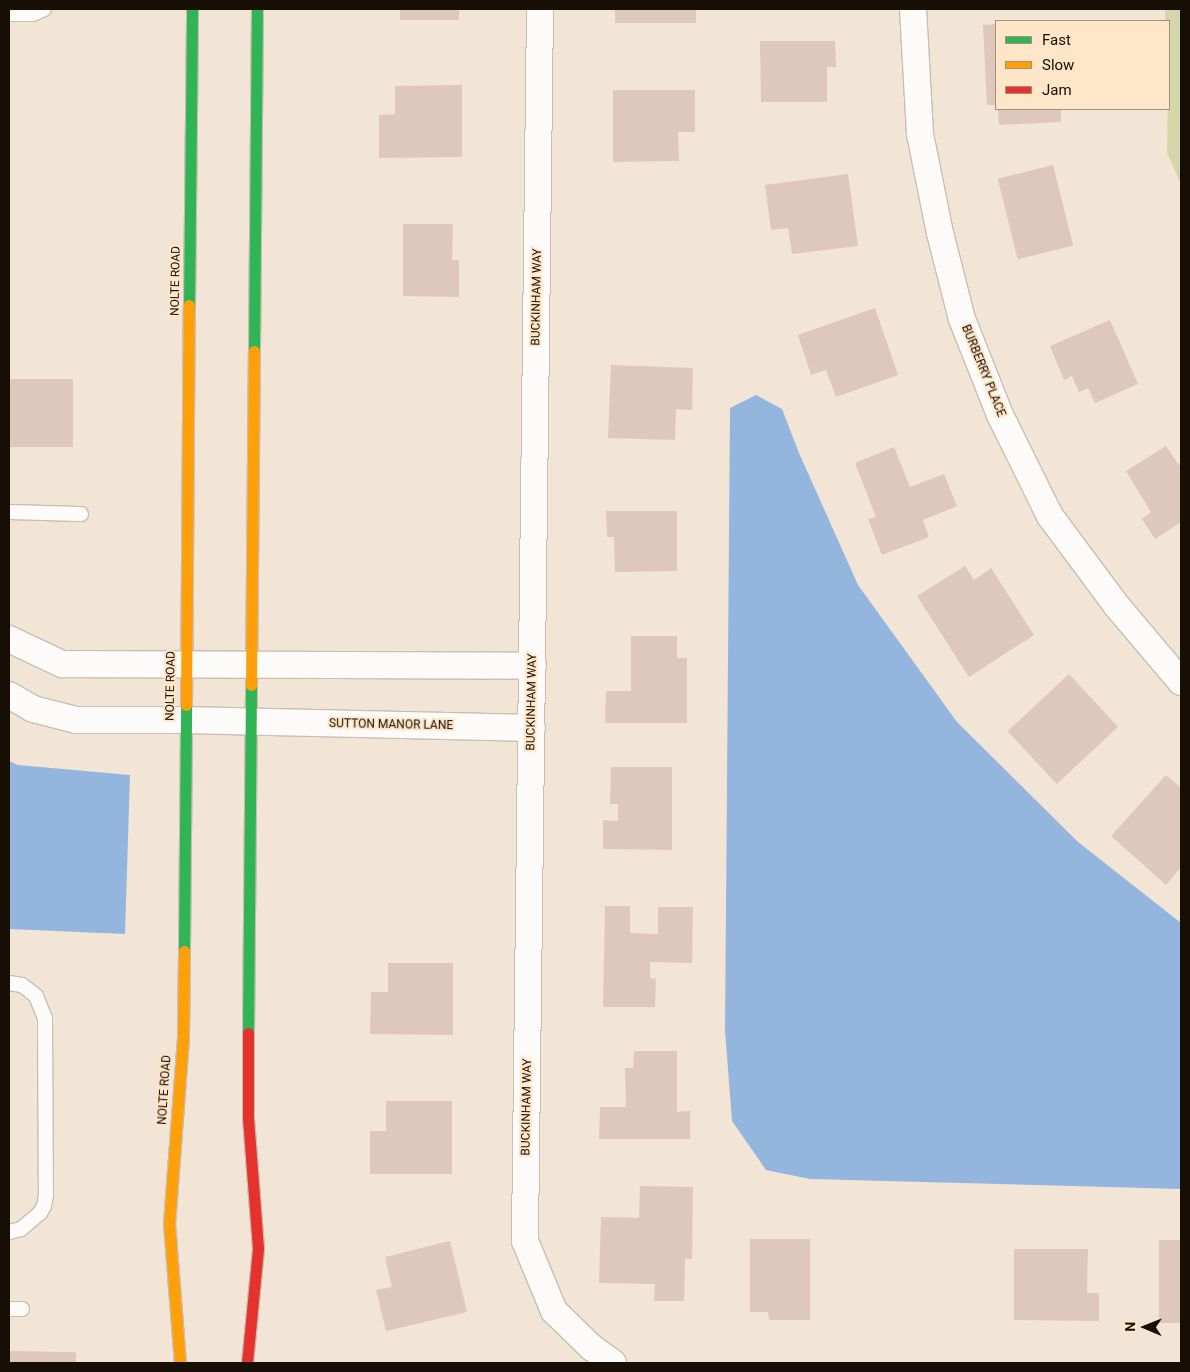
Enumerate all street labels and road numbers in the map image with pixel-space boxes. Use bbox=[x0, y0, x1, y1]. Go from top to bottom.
street label: NOLTE ROAD bbox=[168, 246, 184, 316]
street label: BUCKINHAM WAY bbox=[529, 248, 545, 346]
street label: BURBERRY PLACE bbox=[958, 323, 1008, 419]
street label: NOLTE ROAD bbox=[163, 651, 179, 721]
street label: BUCKINHAM WAY bbox=[524, 653, 540, 751]
street label: SUTTON MANOR LANE bbox=[329, 717, 453, 733]
street label: NOLTE ROAD bbox=[155, 1055, 175, 1125]
street label: BUCKINHAM WAY bbox=[519, 1058, 535, 1156]

